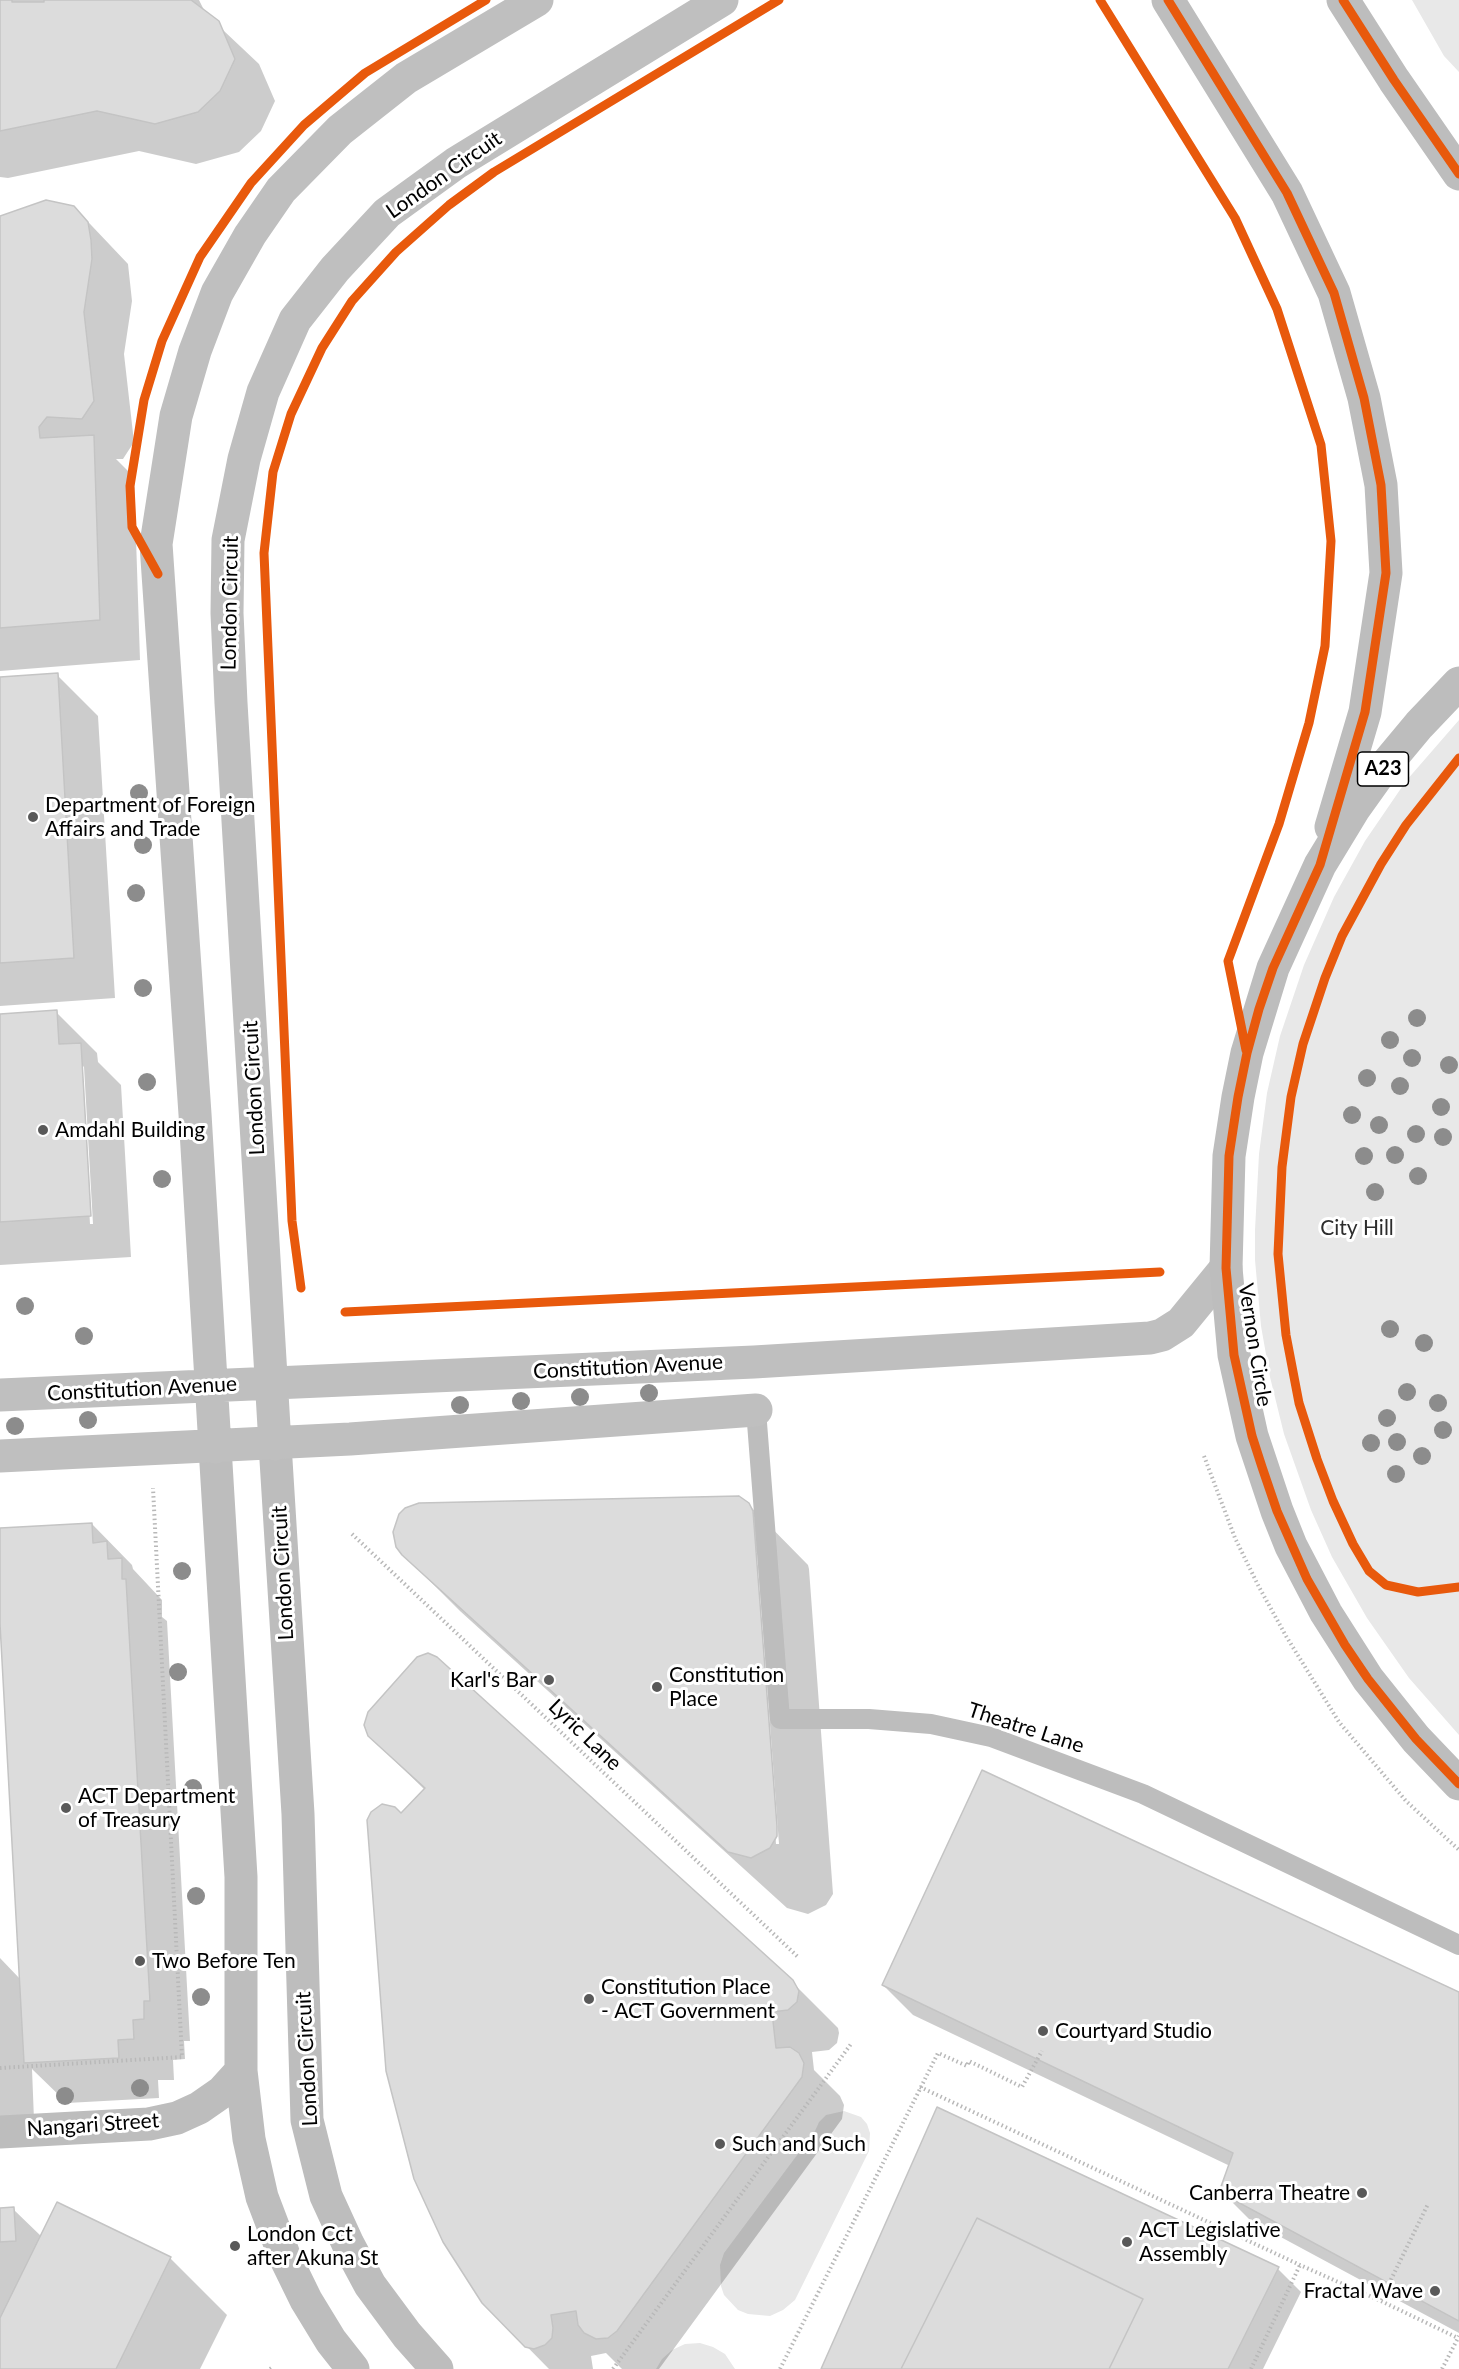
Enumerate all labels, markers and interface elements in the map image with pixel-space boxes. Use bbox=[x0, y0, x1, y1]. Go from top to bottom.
street label: London Circuit bbox=[381, 126, 507, 224]
street label: London Circuit bbox=[216, 535, 244, 671]
road number: A23 bbox=[1358, 752, 1408, 786]
place label: Department of Foreign Affairs and Trade bbox=[45, 792, 255, 842]
marker: Department of Foreign Affairs and Trade bbox=[26, 810, 40, 824]
street label: London Circuit bbox=[238, 1020, 270, 1156]
place label: Amdahl Building bbox=[55, 1117, 205, 1143]
marker: Amdahl Building bbox=[36, 1123, 50, 1137]
park label: City Hill bbox=[1320, 1215, 1394, 1241]
street label: Vernon Circle bbox=[1233, 1282, 1277, 1408]
street label: Constitution Avenue bbox=[532, 1349, 724, 1385]
street label: Constitution Avenue bbox=[46, 1371, 238, 1407]
street label: London Circuit bbox=[267, 1505, 299, 1641]
place label: Constitution Place bbox=[669, 1662, 784, 1712]
place label: Karl's Bar bbox=[450, 1667, 537, 1693]
marker: Karl's Bar bbox=[542, 1673, 556, 1687]
marker: Constitution Place bbox=[650, 1680, 664, 1694]
street label: Lyric Lane bbox=[543, 1694, 627, 1776]
street label: Theatre Lane bbox=[965, 1697, 1087, 1759]
place label: ACT Department of Treasury bbox=[78, 1783, 235, 1833]
marker: ACT Department of Treasury bbox=[59, 1801, 73, 1815]
place label: Two Before Ten bbox=[152, 1948, 296, 1974]
marker: Two Before Ten bbox=[133, 1954, 147, 1968]
place label: Constitution Place - ACT Government bbox=[601, 1974, 775, 2024]
street label: London Circuit bbox=[291, 1991, 323, 2127]
marker: Constitution Place - ACT Government bbox=[582, 1992, 596, 2006]
place label: Courtyard Studio bbox=[1055, 2018, 1212, 2044]
marker: Courtyard Studio bbox=[1036, 2024, 1050, 2038]
street label: Nangari Street bbox=[26, 2108, 160, 2142]
place label: Such and Such bbox=[732, 2131, 866, 2157]
marker: Such and Such bbox=[713, 2137, 727, 2151]
place label: Canberra Theatre bbox=[1189, 2180, 1350, 2206]
marker: Canberra Theatre bbox=[1355, 2186, 1369, 2200]
place label: ACT Legislative Assembly bbox=[1139, 2217, 1281, 2267]
place label: London Cct after Akuna St bbox=[247, 2221, 378, 2271]
marker: ACT Legislative Assembly bbox=[1120, 2235, 1134, 2249]
marker: London Cct after Akuna St bbox=[228, 2239, 242, 2253]
place label: Fractal Wave bbox=[1303, 2278, 1423, 2304]
marker: Fractal Wave bbox=[1428, 2284, 1442, 2298]

